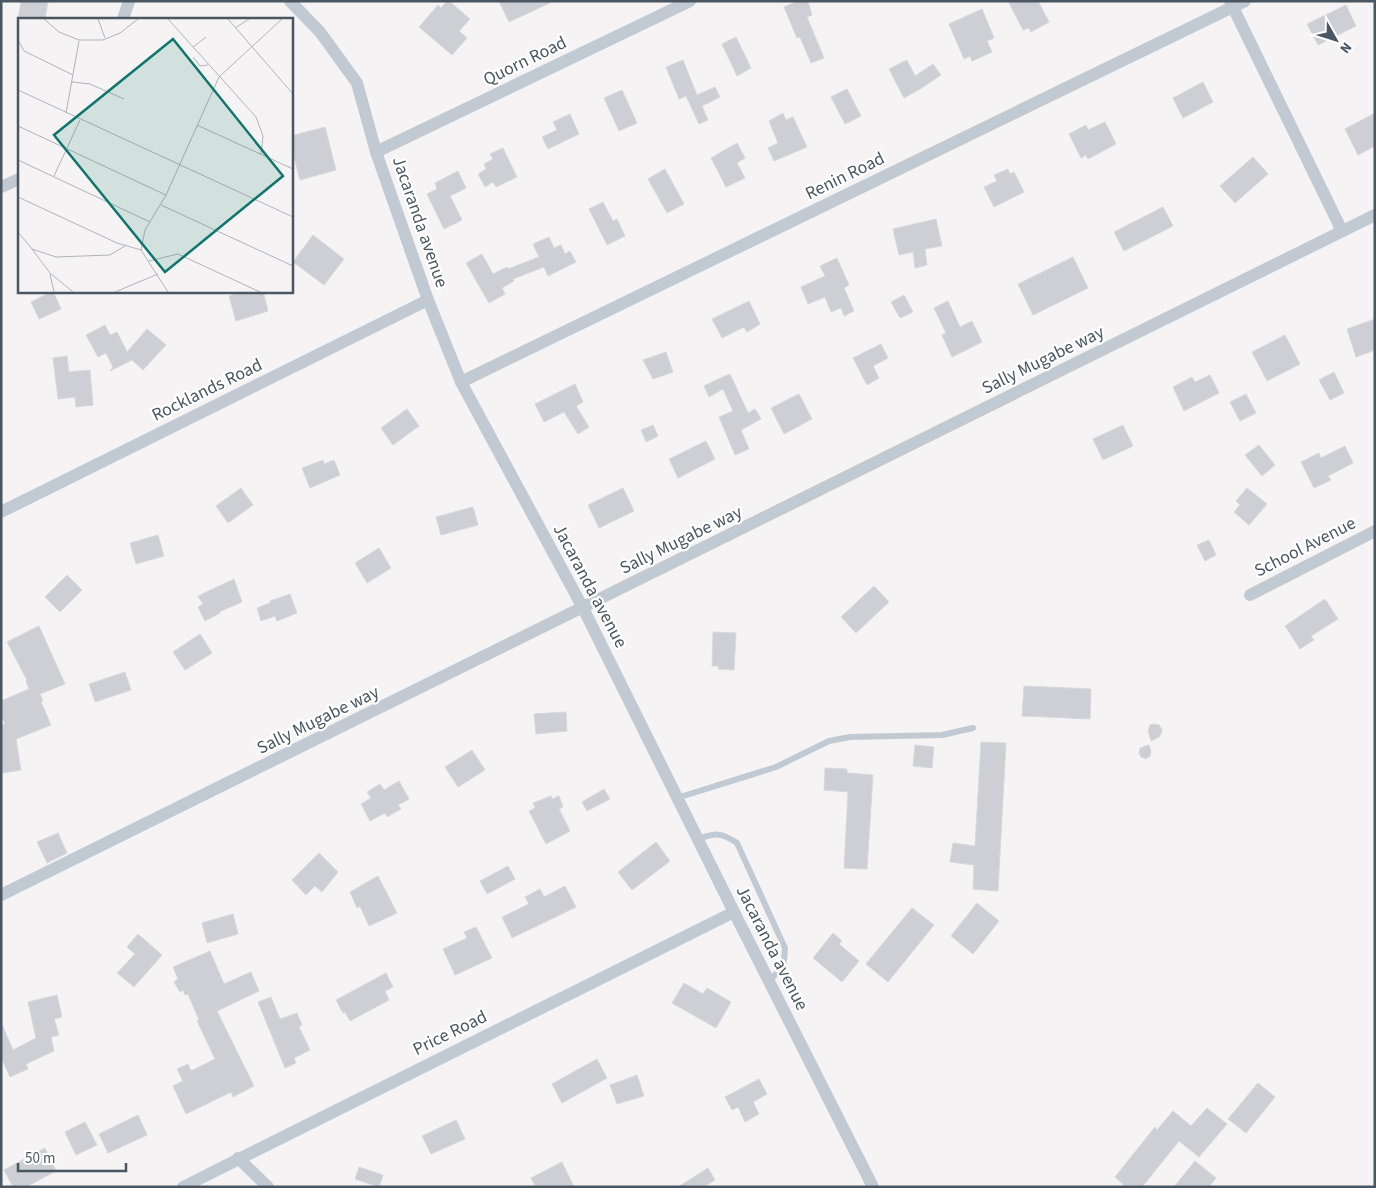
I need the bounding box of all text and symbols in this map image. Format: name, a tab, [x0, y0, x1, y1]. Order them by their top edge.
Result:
north arrow	[1311, 15, 1361, 65]
inset map	[18, 18, 292, 292]
street label: Quorn Road	[479, 30, 571, 92]
text: N	[1335, 38, 1356, 57]
street label: Renin Road	[801, 146, 889, 206]
street label: Jacaranda avenue	[386, 153, 454, 291]
street label: Sally Mugabe way	[978, 319, 1109, 400]
street label: Rocklands Road	[147, 352, 267, 428]
street label: Sally Mugabe way	[616, 499, 747, 580]
street label: School Avenue	[1250, 511, 1360, 583]
street label: Jacaranda avenue	[547, 520, 633, 652]
street label: Sally Mugabe way	[253, 679, 384, 760]
street label: Jacaranda avenue	[730, 881, 814, 1015]
street label: Price Road	[409, 1004, 491, 1062]
scale bar	[18, 1140, 125, 1172]
text: 50 m	[25, 1148, 55, 1169]

